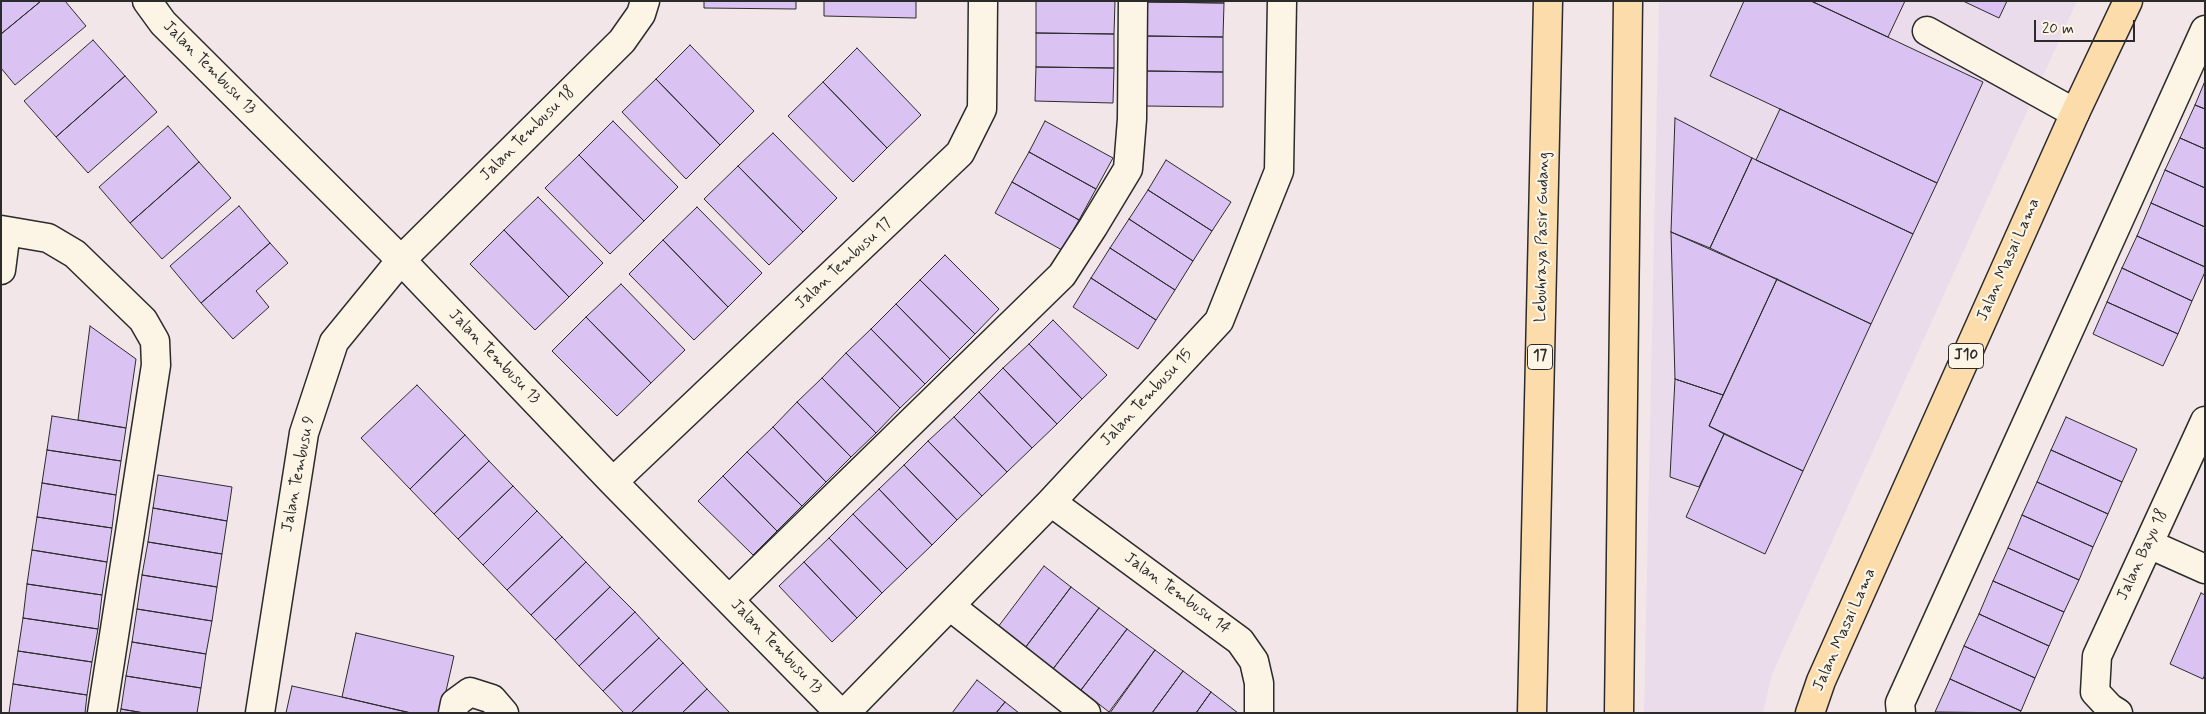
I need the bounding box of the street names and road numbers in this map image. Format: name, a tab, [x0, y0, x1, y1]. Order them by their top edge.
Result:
street label: Jalan Tembusu 13	[158, 17, 260, 119]
street label: Jalan Tembusu 18	[477, 83, 579, 185]
street label: Lebuhraya Pasir Gudang	[1532, 152, 1554, 322]
street label: Jalan Masai Lama	[1973, 196, 2045, 324]
street label: Jalan Tembusu 17	[792, 214, 896, 314]
street label: Jalan Tembusu 13	[444, 306, 544, 408]
road number: 17	[1528, 344, 1552, 370]
road number: J10	[1948, 344, 1984, 368]
street label: Jalan Tembusu 15	[1097, 345, 1197, 451]
street label: Jalan Tembusu 9	[278, 414, 320, 534]
street label: Jalan Bayu 18	[2114, 506, 2172, 604]
street label: Jalan Tembusu 14	[1120, 549, 1234, 639]
street label: Jalan Masai Lama	[1809, 566, 1881, 694]
street label: Jalan Tembusu 13	[726, 596, 826, 698]

